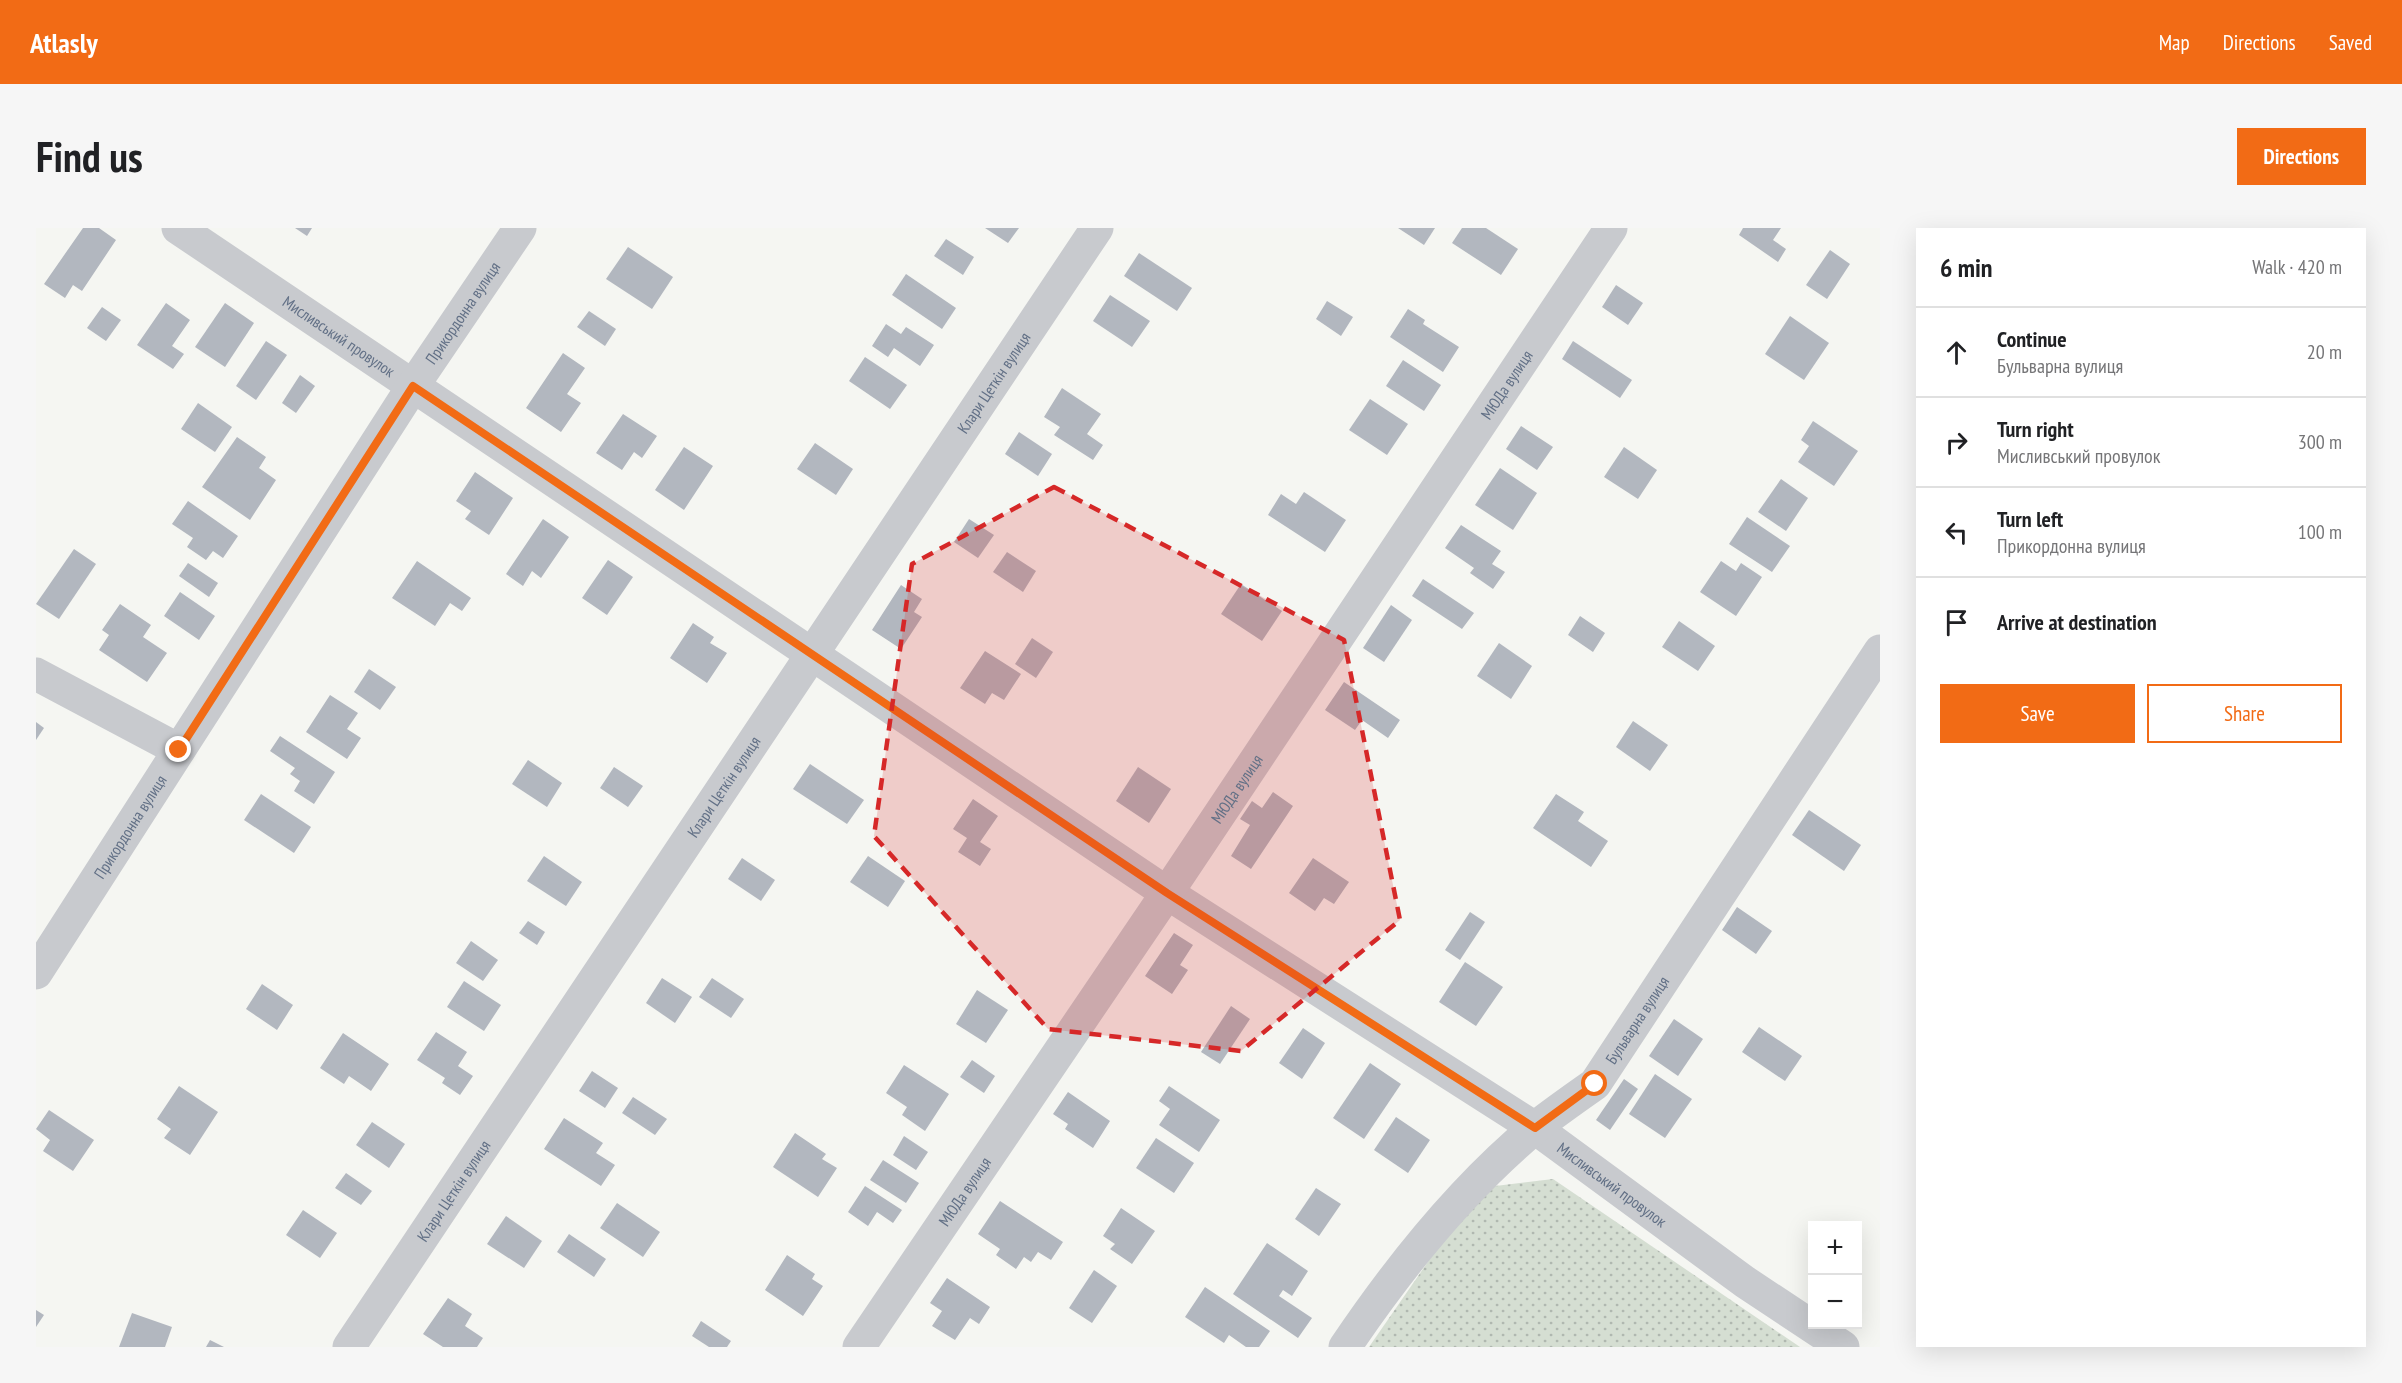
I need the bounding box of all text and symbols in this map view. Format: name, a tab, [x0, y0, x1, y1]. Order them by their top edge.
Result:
text: Atlasly	[30, 24, 98, 61]
text: Map	[2159, 29, 2190, 56]
text: Directions	[2223, 29, 2296, 56]
text: Saved	[2329, 29, 2372, 56]
button: Directions	[2237, 128, 2366, 185]
text: Find us	[36, 129, 143, 184]
text: 6 min	[1940, 251, 1993, 284]
text: Walk · 420 m	[2252, 254, 2342, 280]
street label: Прикордонна вулиця	[421, 258, 504, 368]
street label: Мисливський провулок	[279, 291, 400, 382]
text: Continue	[1997, 325, 2067, 353]
street label: Клари Цеткін вулиця	[953, 328, 1035, 437]
icon: ahead	[1940, 336, 1973, 369]
text: 20 m	[2307, 339, 2342, 365]
street label: МЮДа вулиця	[1476, 346, 1537, 423]
text: Бульварна вулиця	[1997, 353, 2123, 379]
text: Turn right	[1997, 415, 2074, 443]
icon: right	[1940, 426, 1973, 459]
text: 300 m	[2298, 429, 2342, 455]
text: Мисливський провулок	[1997, 443, 2160, 469]
text: Turn left	[1997, 505, 2063, 533]
icon: left	[1940, 516, 1973, 549]
text: 100 m	[2298, 519, 2342, 545]
text: Прикордонна вулиця	[1997, 533, 2146, 559]
icon: arrive	[1940, 606, 1973, 639]
text: Arrive at destination	[1997, 608, 2157, 636]
button: Save	[1940, 684, 2135, 743]
button: Share	[2147, 684, 2342, 743]
street label: Клари Цеткін вулиця	[683, 732, 765, 841]
route end	[165, 736, 191, 762]
street label: МЮДа вулиця	[1206, 750, 1267, 827]
street label: Прикордонна вулиця	[89, 771, 171, 882]
street label: Бульварна вулиця	[1601, 972, 1673, 1068]
route start	[1581, 1070, 1607, 1096]
street label: Клари Цеткін вулиця	[413, 1136, 494, 1245]
street label: Мисливський провулок	[1553, 1138, 1671, 1232]
street label: МЮДа вулиця	[934, 1153, 995, 1230]
map controls	[1808, 1221, 1862, 1329]
button: +	[1808, 1221, 1862, 1275]
button: −	[1808, 1275, 1862, 1329]

